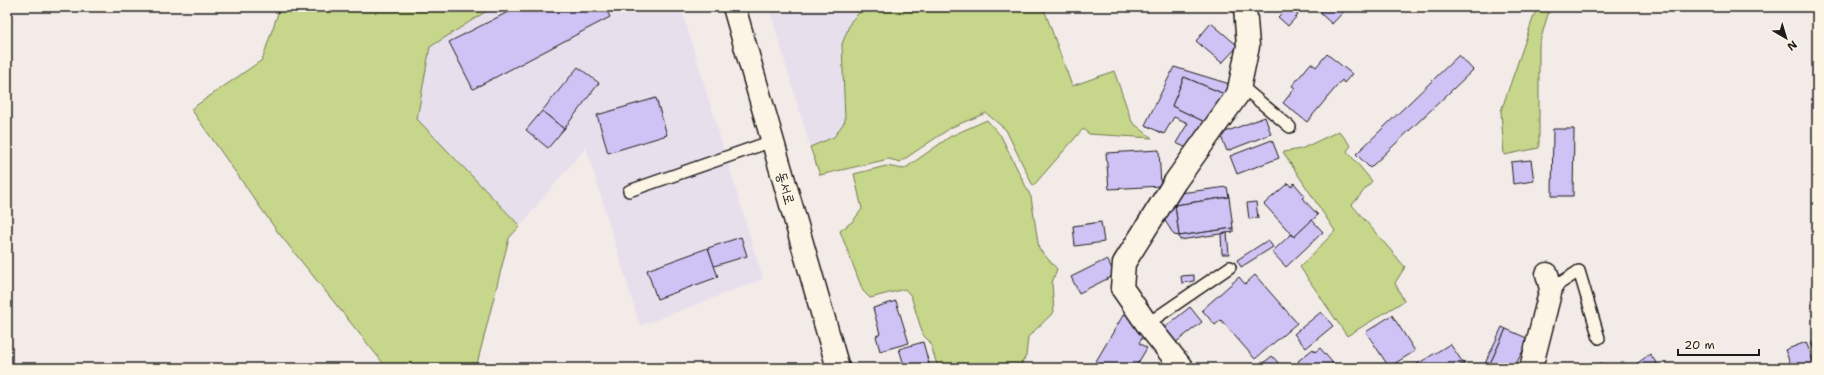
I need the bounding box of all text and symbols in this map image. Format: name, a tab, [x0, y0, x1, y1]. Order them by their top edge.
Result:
north arrow	[1766, 18, 1806, 58]
text: N	[1784, 37, 1800, 54]
street label: 동서로	[773, 169, 799, 207]
scale bar	[1678, 331, 1759, 357]
text: 20 m	[1684, 337, 1715, 353]

